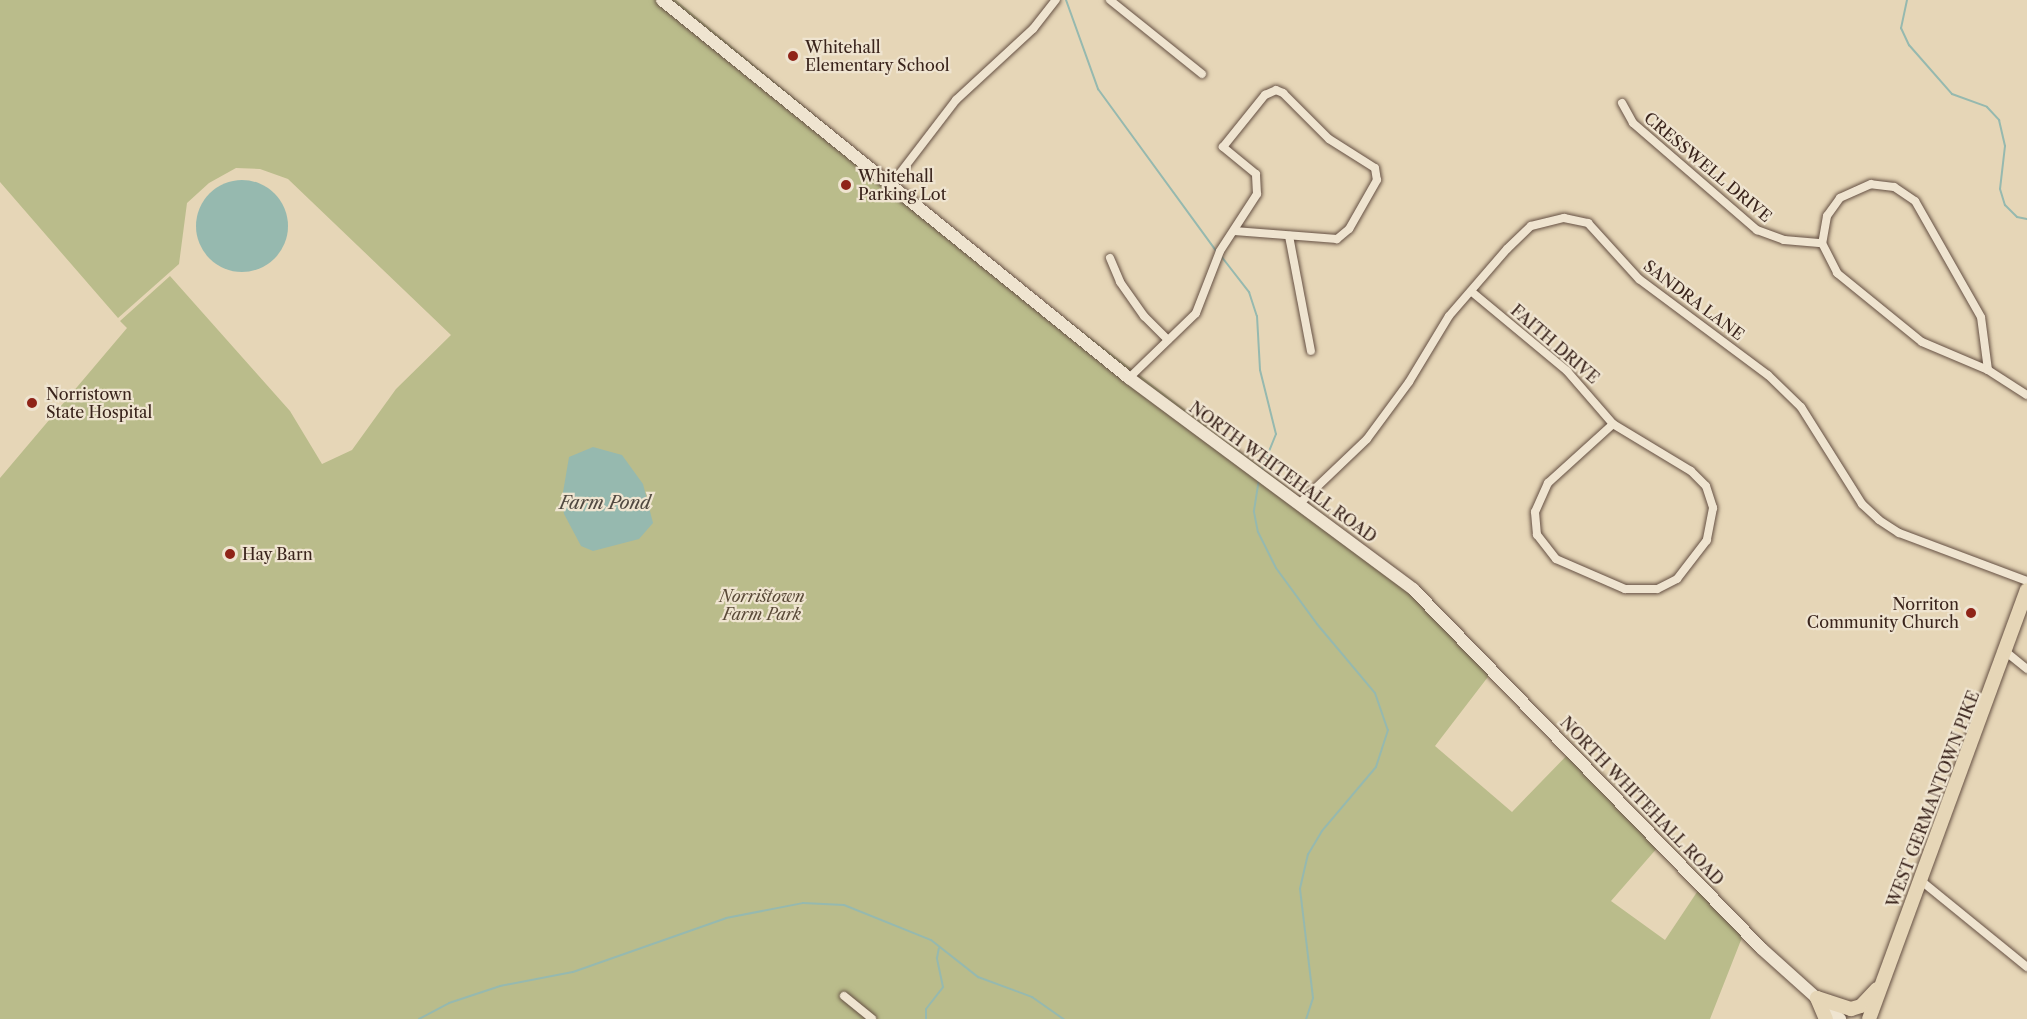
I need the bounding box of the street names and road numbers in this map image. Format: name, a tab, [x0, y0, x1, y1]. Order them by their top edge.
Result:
street label: CRESSWELL DRIVE	[1640, 108, 1776, 226]
street label: SANDRA LANE	[1640, 256, 1748, 344]
street label: FAITH DRIVE	[1507, 301, 1603, 387]
street label: NORTH WHITEHALL ROAD	[1185, 397, 1381, 547]
street label: WEST GERMANTOWN PIKE	[1883, 688, 1983, 910]
street label: NORTH WHITEHALL ROAD	[1556, 712, 1728, 890]

